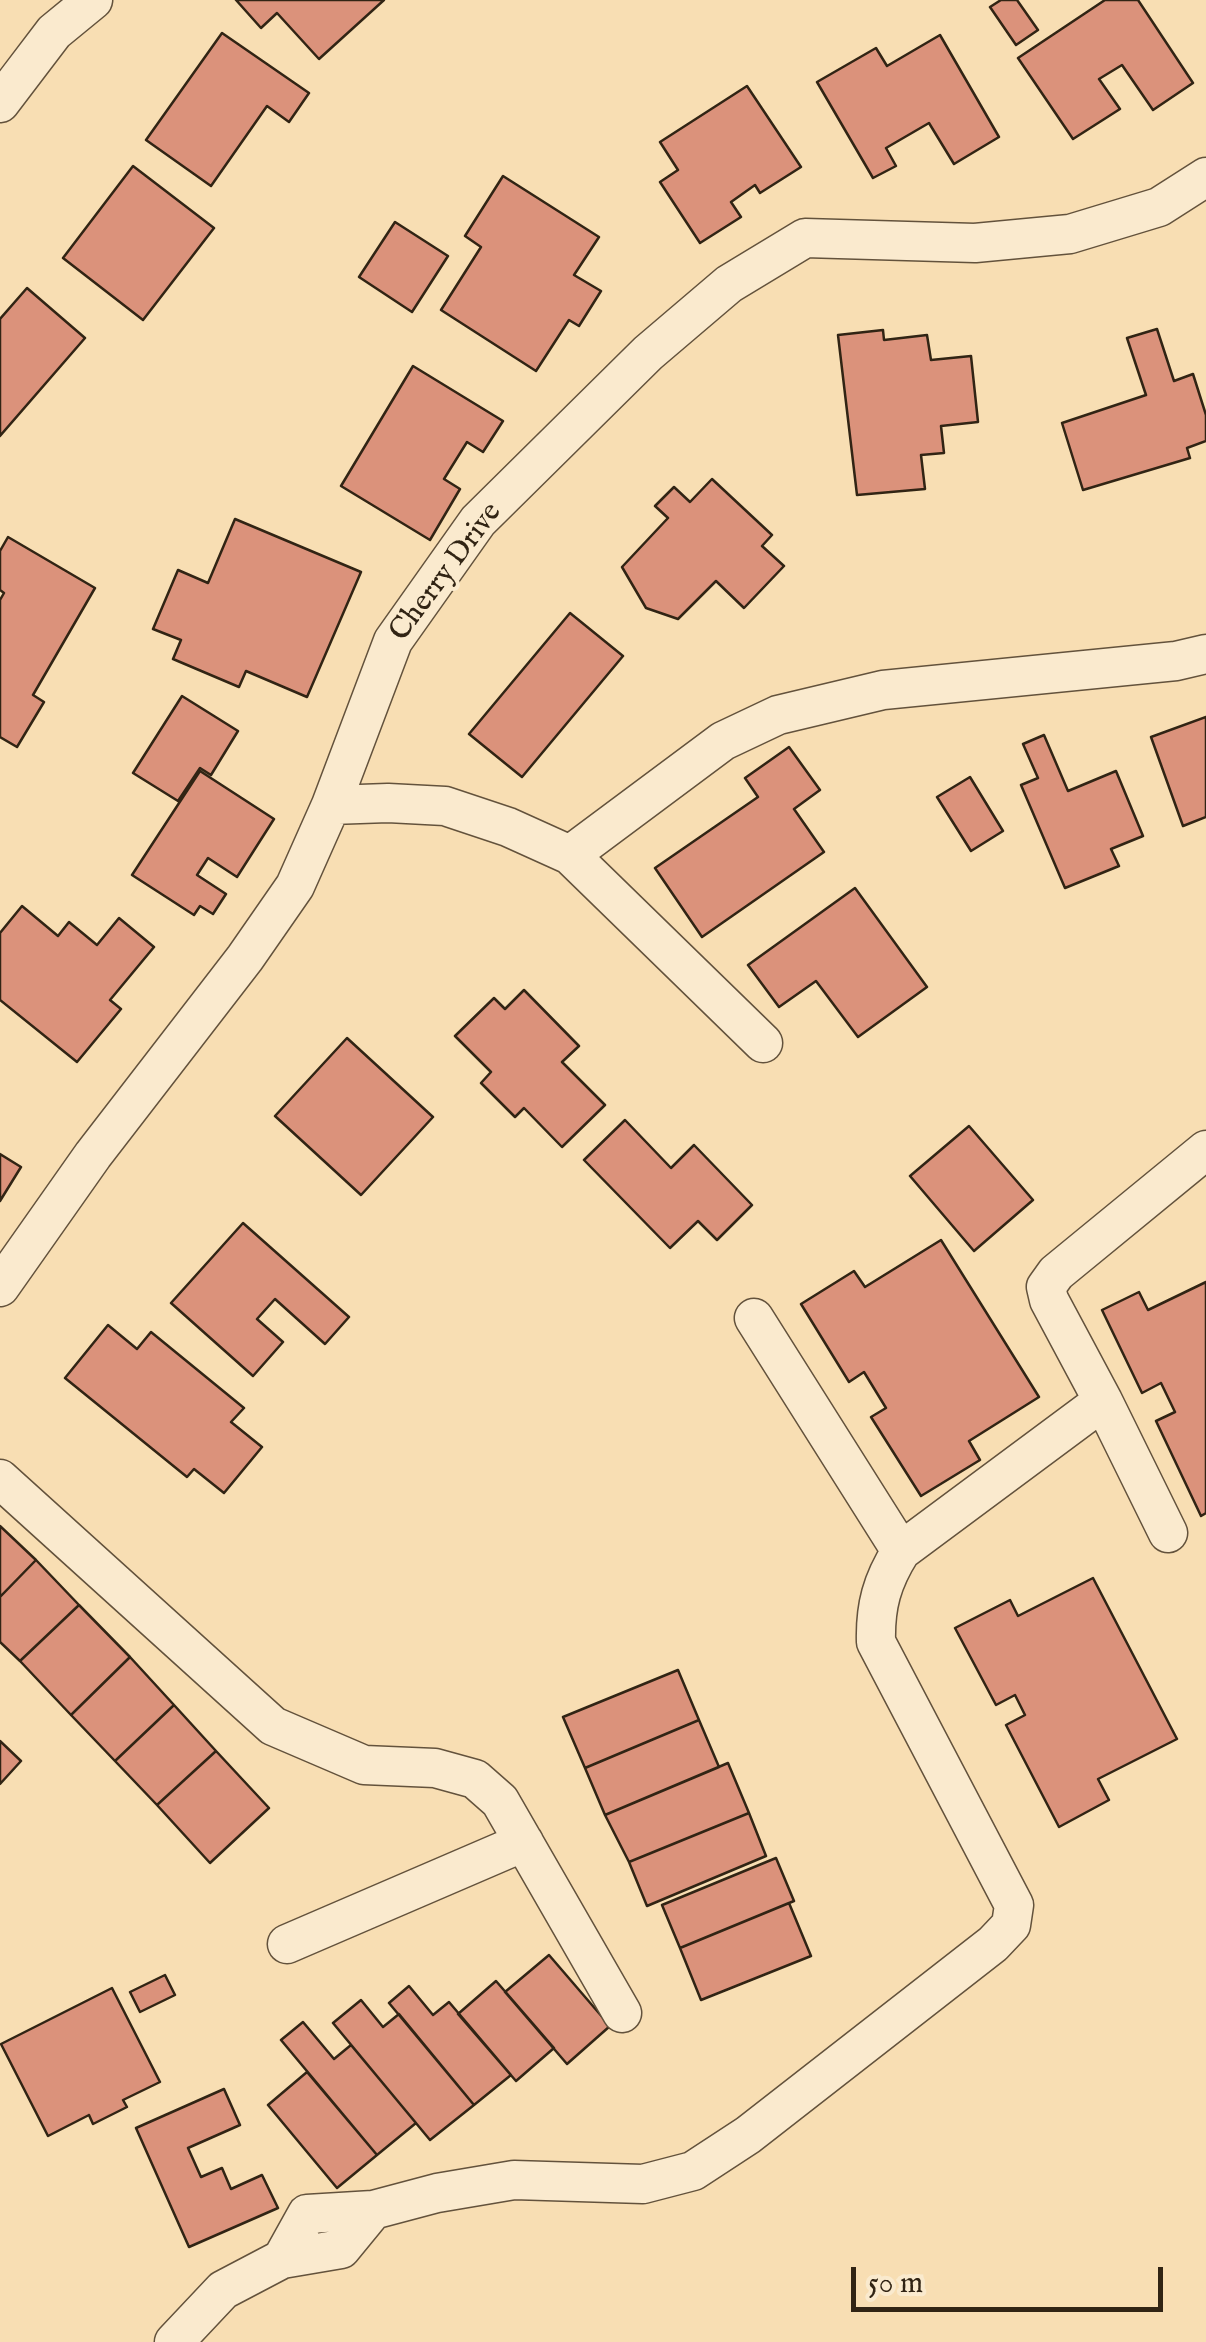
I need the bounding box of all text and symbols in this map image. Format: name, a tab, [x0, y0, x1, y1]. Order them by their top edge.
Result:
street label: Cherry Drive	[383, 497, 511, 649]
scale bar	[856, 2247, 1168, 2309]
text: 50 m	[868, 2265, 923, 2303]

